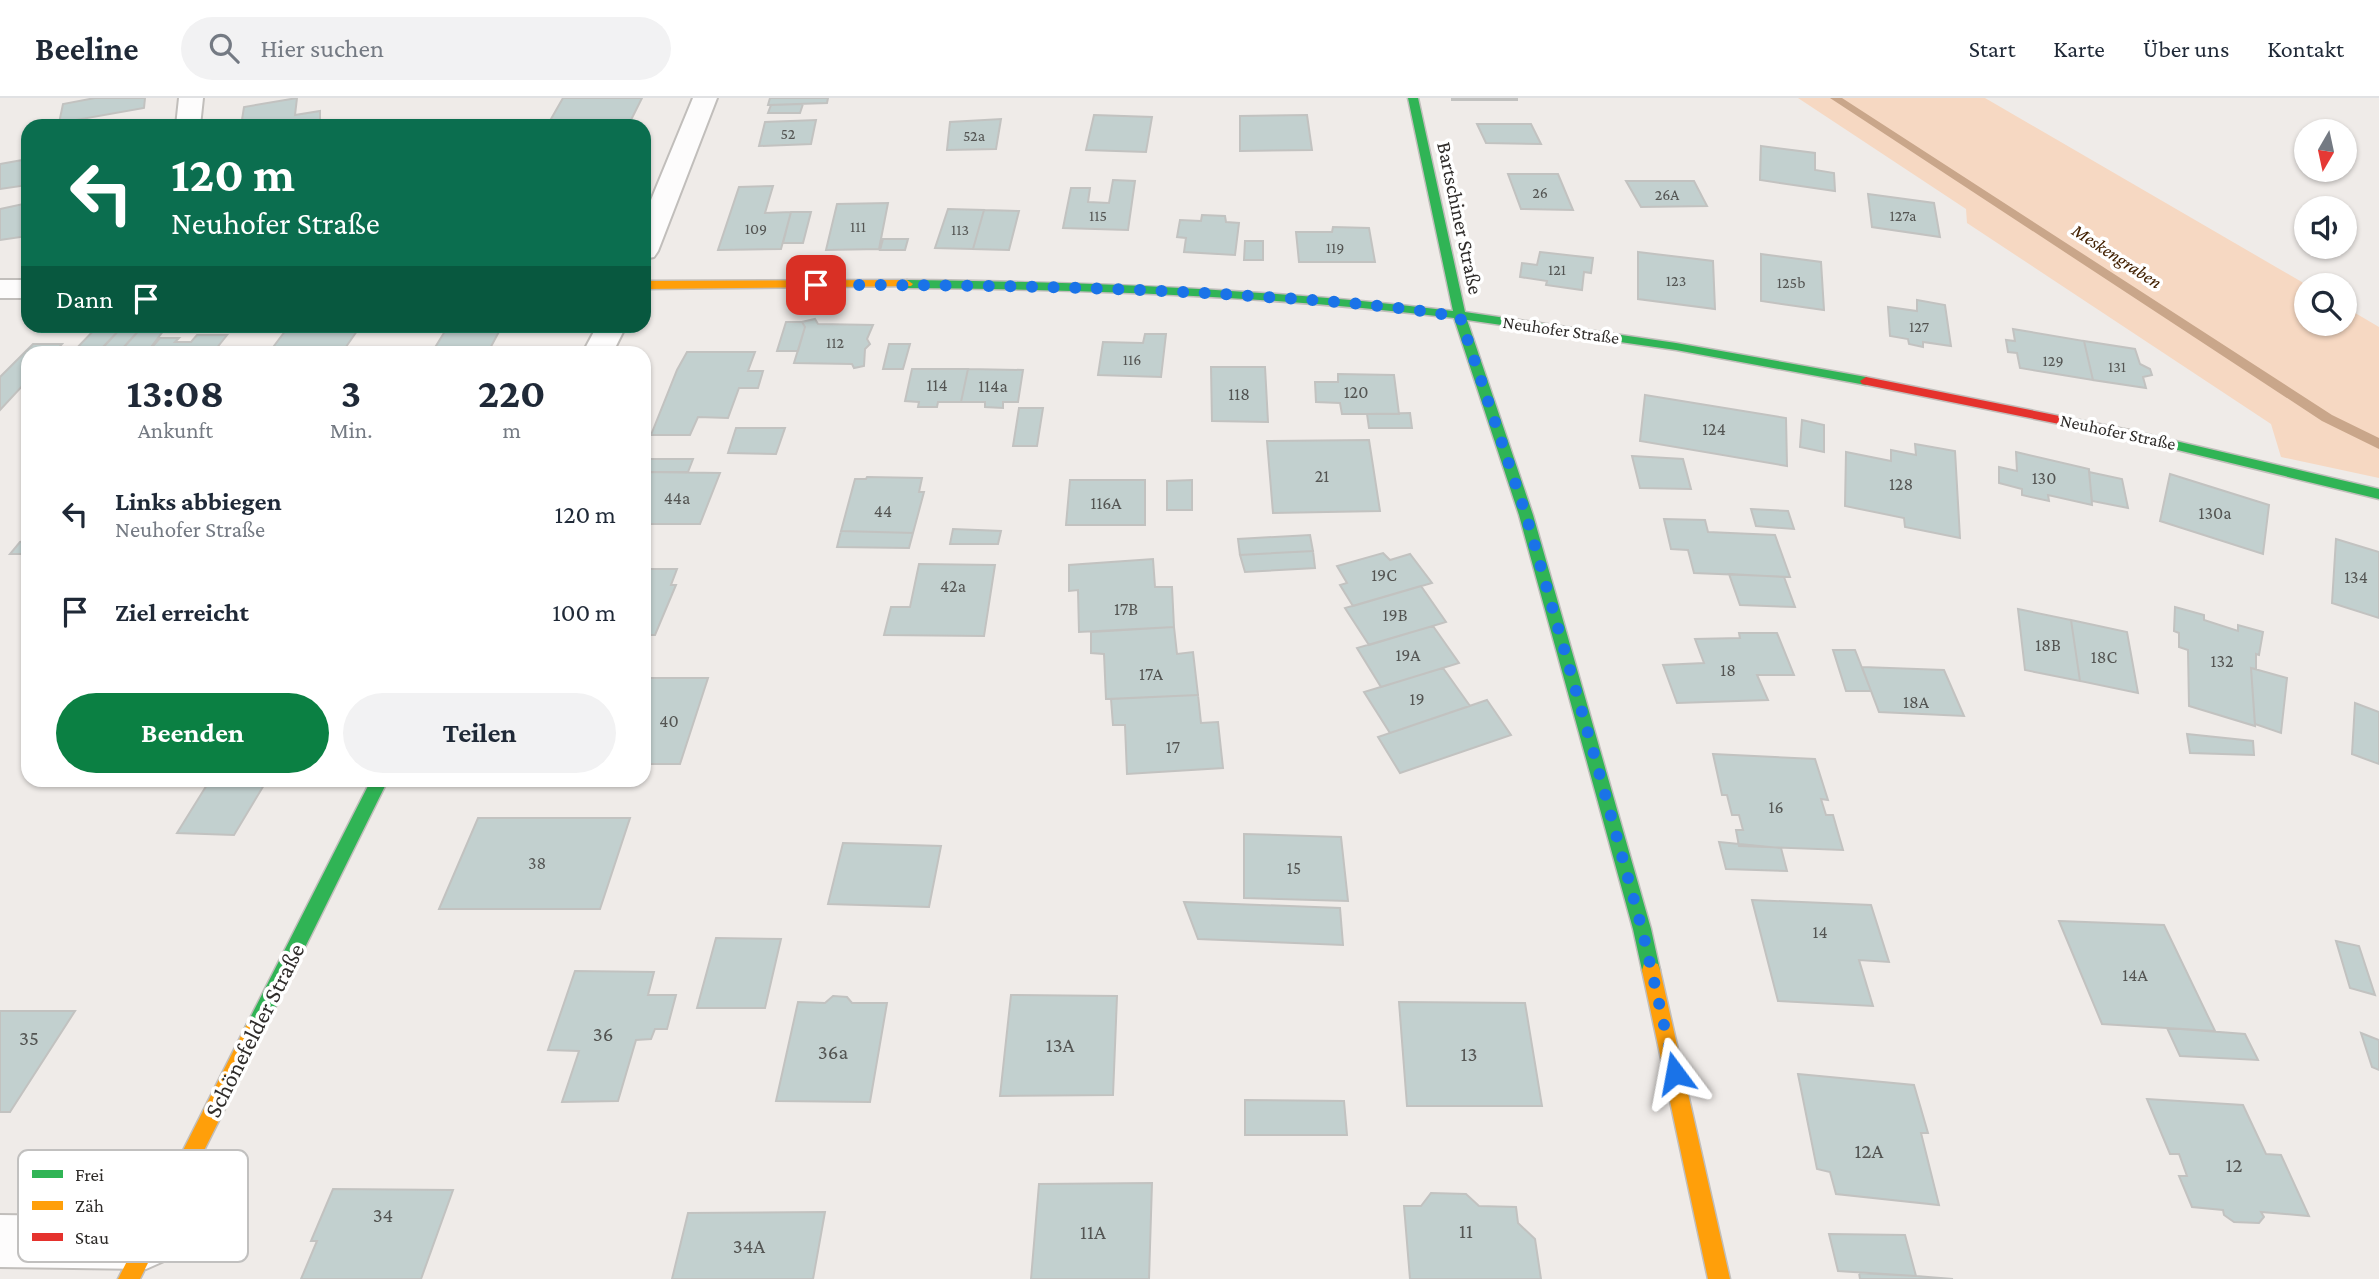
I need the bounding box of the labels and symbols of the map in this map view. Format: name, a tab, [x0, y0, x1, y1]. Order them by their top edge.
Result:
north arrow	[2294, 119, 2357, 182]
house number: 52	[781, 125, 796, 142]
house number: 52a	[963, 127, 986, 144]
street label: Bartschiner Straße	[1432, 139, 1488, 297]
house number: 26	[1532, 184, 1548, 201]
house number: 26A	[1655, 186, 1680, 203]
house number: 115	[1089, 207, 1107, 224]
house number: 127a	[1889, 207, 1917, 224]
house number: 111	[850, 218, 866, 235]
water label: Meskengraben	[2067, 219, 2166, 293]
house number: 109	[745, 220, 767, 237]
house number: 113	[951, 221, 969, 238]
house number: 119	[1326, 239, 1344, 256]
pin	[786, 255, 846, 315]
house number: 121	[1548, 261, 1566, 278]
house number: 123	[1666, 272, 1686, 289]
house number: 125b	[1777, 274, 1805, 291]
street label: Neuhofer Straße	[1501, 312, 1621, 348]
house number: 127	[1909, 318, 1930, 335]
house number: 112	[826, 334, 845, 351]
house number: 116	[1123, 351, 1141, 368]
house number: 129	[2042, 352, 2064, 369]
house number: 131	[2108, 358, 2126, 375]
house number: 114	[926, 375, 948, 395]
house number: 114a	[978, 376, 1008, 396]
house number: 120	[1344, 382, 1368, 402]
house number: 118	[1228, 384, 1250, 404]
street label: Neuhofer Straße	[2059, 410, 2178, 454]
house number: 124	[1702, 419, 1726, 439]
house number: 21	[1315, 466, 1329, 486]
house number: 130	[2032, 468, 2056, 488]
house number: 128	[1889, 474, 1913, 494]
house number: 44a	[664, 488, 690, 508]
house number: 116A	[1090, 493, 1122, 513]
house number: 44	[874, 501, 892, 521]
house number: 130a	[2198, 503, 2232, 523]
house number: 19C	[1371, 565, 1397, 585]
house number: 134	[2344, 567, 2368, 587]
house number: 42a	[940, 576, 966, 596]
house number: 17B	[1114, 599, 1138, 619]
house number: 19B	[1383, 605, 1408, 625]
house number: 18B	[2035, 635, 2061, 655]
house number: 19A	[1395, 645, 1421, 665]
house number: 18C	[2091, 647, 2118, 667]
house number: 132	[2210, 651, 2234, 671]
house number: 18	[1720, 660, 1736, 680]
house number: 17A	[1139, 664, 1164, 684]
house number: 19	[1409, 689, 1425, 709]
house number: 18A	[1903, 692, 1930, 712]
house number: 40	[659, 711, 679, 731]
house number: 17	[1166, 737, 1180, 757]
house number: 16	[1768, 797, 1784, 817]
house number: 38	[528, 853, 546, 873]
house number: 15	[1287, 858, 1301, 878]
house number: 14	[1812, 922, 1828, 942]
street label: Schönefelder Straße	[198, 939, 310, 1121]
house number: 14A	[2122, 965, 2148, 985]
house number: 36	[593, 1022, 613, 1046]
house number: 35	[19, 1026, 39, 1050]
house number: 13A	[1046, 1033, 1074, 1057]
position arrow	[1638, 1036, 1712, 1110]
house number: 36a	[818, 1040, 848, 1064]
house number: 13	[1461, 1042, 1477, 1066]
house number: 12A	[1855, 1139, 1884, 1163]
legend	[18, 1150, 248, 1262]
house number: 12	[2226, 1153, 2242, 1177]
text: Frei	[75, 1164, 104, 1185]
text: Zäh	[75, 1195, 104, 1216]
house number: 34	[373, 1203, 393, 1227]
house number: 11	[1459, 1219, 1473, 1243]
house number: 11A	[1080, 1220, 1106, 1244]
text: Stau	[75, 1227, 109, 1248]
house number: 34A	[733, 1234, 765, 1258]

